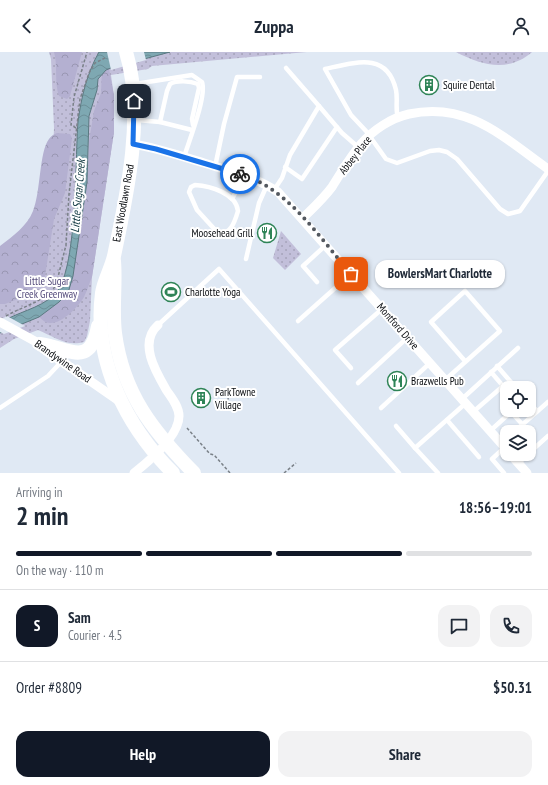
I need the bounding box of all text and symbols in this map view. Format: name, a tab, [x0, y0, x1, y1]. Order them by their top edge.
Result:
icon: back	[16, 15, 38, 37]
text: Zuppa	[254, 15, 294, 38]
icon: person	[510, 15, 532, 37]
building icon: Squire Dental	[418, 74, 440, 96]
place label: Squire Dental	[443, 78, 495, 92]
pin	[117, 84, 151, 118]
icon: home	[123, 90, 145, 112]
street label: Abbey Place	[335, 132, 375, 177]
courier	[220, 154, 260, 194]
water label: Little Sugar Creek	[67, 157, 88, 233]
street label: East Woodlawn Road	[109, 163, 137, 243]
icon: bike	[229, 163, 251, 185]
restaurant icon: Moosehead Grill	[256, 222, 278, 244]
place label: Moosehead Grill	[191, 226, 253, 240]
pin	[334, 257, 368, 291]
callout: BowlersMart Charlotte	[375, 260, 505, 288]
icon: bag	[340, 263, 362, 285]
text: BowlersMart Charlotte	[388, 265, 492, 282]
park label: Little Sugar Creek Greenway	[17, 274, 78, 301]
sports icon: Charlotte Yoga	[160, 281, 182, 303]
place label: Charlotte Yoga	[185, 285, 240, 299]
street label: Montford Drive	[374, 300, 422, 353]
street label: Brandywine Road	[32, 336, 94, 386]
restaurant icon: Brazwells Pub	[386, 370, 408, 392]
place label: Brazwells Pub	[411, 374, 464, 388]
map controls	[500, 381, 536, 461]
button: locate	[500, 381, 536, 417]
place label: ParkTowne Village	[214, 385, 256, 412]
building icon: ParkTowne Village	[190, 387, 212, 409]
button: layers	[500, 425, 536, 461]
text: Arriving in	[16, 484, 63, 501]
text: 18:56–19:01	[459, 498, 532, 517]
text: 2 min	[16, 499, 69, 532]
text: On the way · 110 m	[16, 562, 103, 579]
button: chat	[438, 605, 480, 647]
button: phone	[490, 605, 532, 647]
text: Sam	[68, 608, 91, 627]
text: S	[34, 616, 40, 635]
text: Courier · 4.5	[68, 627, 122, 644]
text: Order #8809	[16, 678, 82, 697]
text: $50.31	[493, 678, 532, 697]
button: Help	[16, 731, 270, 777]
button: Share	[278, 731, 532, 777]

